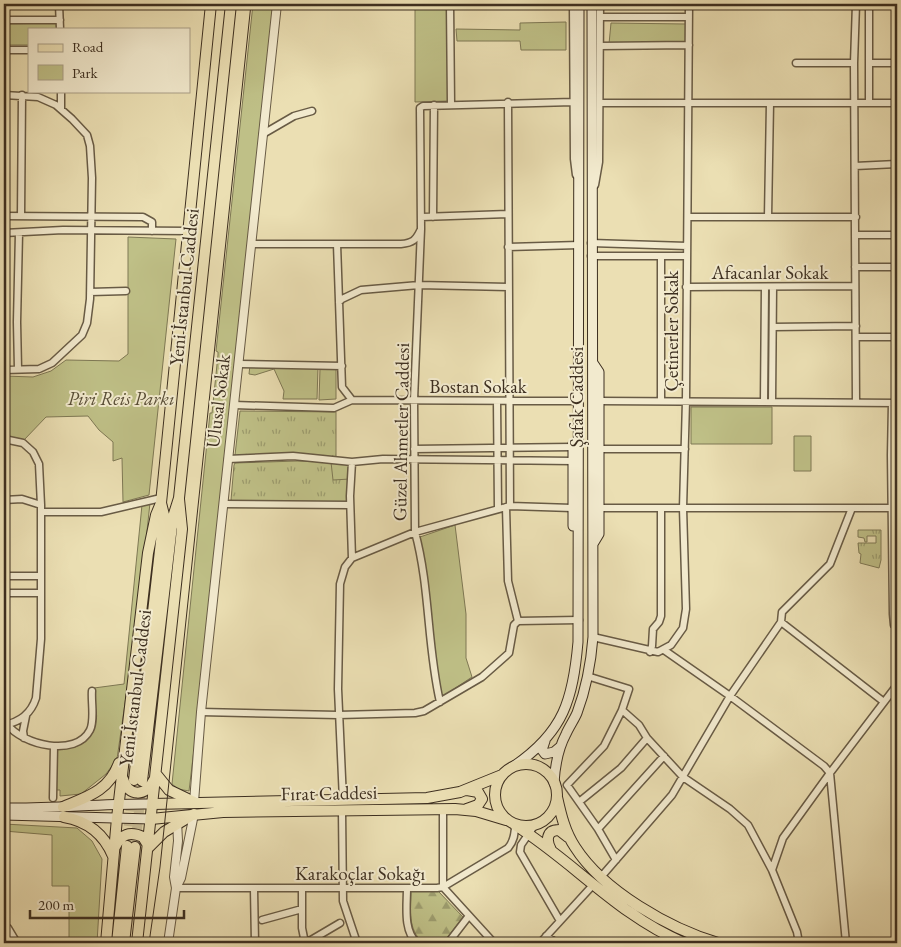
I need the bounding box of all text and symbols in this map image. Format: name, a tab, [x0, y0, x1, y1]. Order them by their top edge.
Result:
legend	[28, 28, 190, 92]
text: Road	[72, 37, 104, 56]
text: Park	[72, 63, 99, 82]
street label: Yeni İstanbul Caddesi	[163, 207, 205, 367]
street label: Afacanlar Sokak	[710, 260, 830, 285]
street label: Çetinerler Sokak	[659, 270, 684, 391]
street label: Güzel Ahmetler Caddesi	[387, 342, 415, 521]
street label: Şafak Caddesi	[564, 346, 589, 447]
street label: Ulusal Sokak	[200, 352, 236, 449]
street label: Bostan Sokak	[429, 374, 528, 399]
park label: Piri Reis Parkı	[67, 386, 175, 411]
street label: Yeni İstanbul Caddesi	[113, 608, 157, 768]
street label: Fırat Caddesi	[281, 780, 378, 806]
street label: Karakoçlar Sokağı	[295, 861, 425, 886]
scale bar	[30, 887, 184, 919]
text: 200 m	[38, 895, 75, 914]

